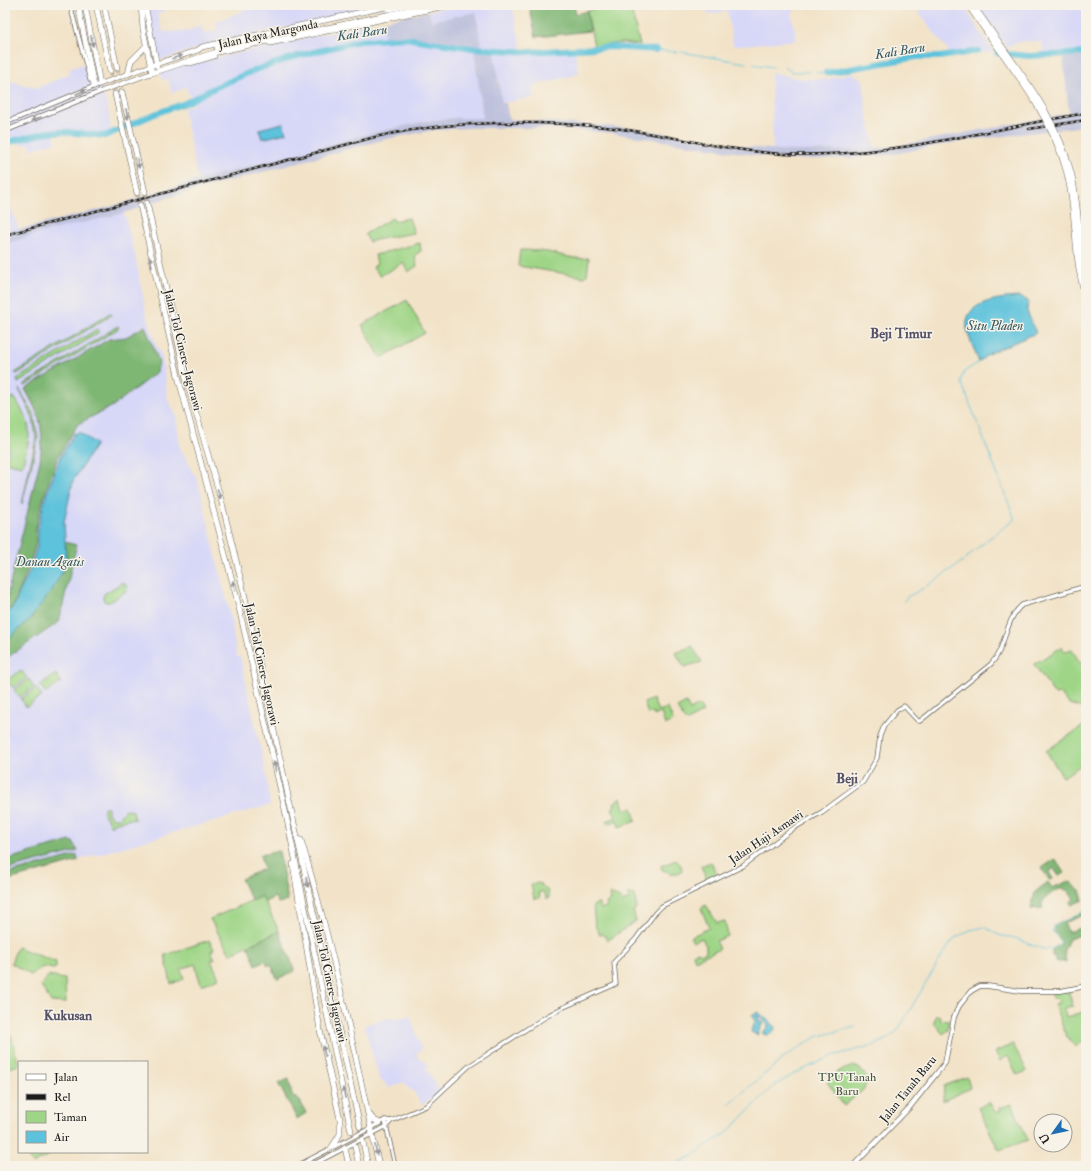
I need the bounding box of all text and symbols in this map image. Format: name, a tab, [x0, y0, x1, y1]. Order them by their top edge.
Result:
street label: Jalan Raya Margonda	[216, 16, 321, 53]
water label: Kali Baru	[335, 22, 388, 45]
one-way arrow	[89, 35, 95, 47]
water label: Kali Baru	[873, 39, 926, 63]
one-way arrow	[171, 54, 183, 60]
one-way arrow	[75, 89, 86, 95]
one-way arrow	[124, 107, 130, 120]
one-way arrow	[30, 116, 41, 122]
one-way arrow	[135, 158, 141, 170]
one-way arrow	[148, 255, 154, 268]
street label: Jalan Tol Cinere–Jagorawi	[160, 287, 205, 412]
water label: Situ Pladen	[966, 318, 1023, 334]
district label: Beji Timur	[870, 325, 933, 342]
one-way arrow	[216, 488, 222, 500]
water label: Danau Agatis	[15, 554, 84, 570]
one-way arrow	[231, 580, 237, 592]
street label: Jalan Tol Cinere–Jagorawi	[241, 601, 282, 727]
one-way arrow	[271, 761, 277, 773]
district label: Beji	[836, 770, 858, 787]
street label: Jalan Haji Asmawi	[726, 807, 806, 868]
one-way arrow	[304, 876, 310, 888]
street label: Jalan Tol Cinere–Jagorawi	[309, 918, 350, 1044]
district label: Kukusan	[44, 1007, 93, 1024]
one-way arrow	[321, 1044, 327, 1057]
street label: Jalan Tanah Baru	[876, 1053, 940, 1127]
legend	[18, 1061, 148, 1153]
text: Jalan	[53, 1070, 78, 1085]
park label: TPU Tanah Baru	[818, 1070, 877, 1099]
one-way arrow	[340, 1086, 346, 1099]
text: Rel	[54, 1090, 71, 1105]
text: Taman	[54, 1110, 87, 1125]
north arrow	[1033, 1113, 1073, 1153]
text: Air	[53, 1130, 70, 1145]
text: U	[1037, 1130, 1053, 1146]
one-way arrow	[373, 1144, 379, 1156]

